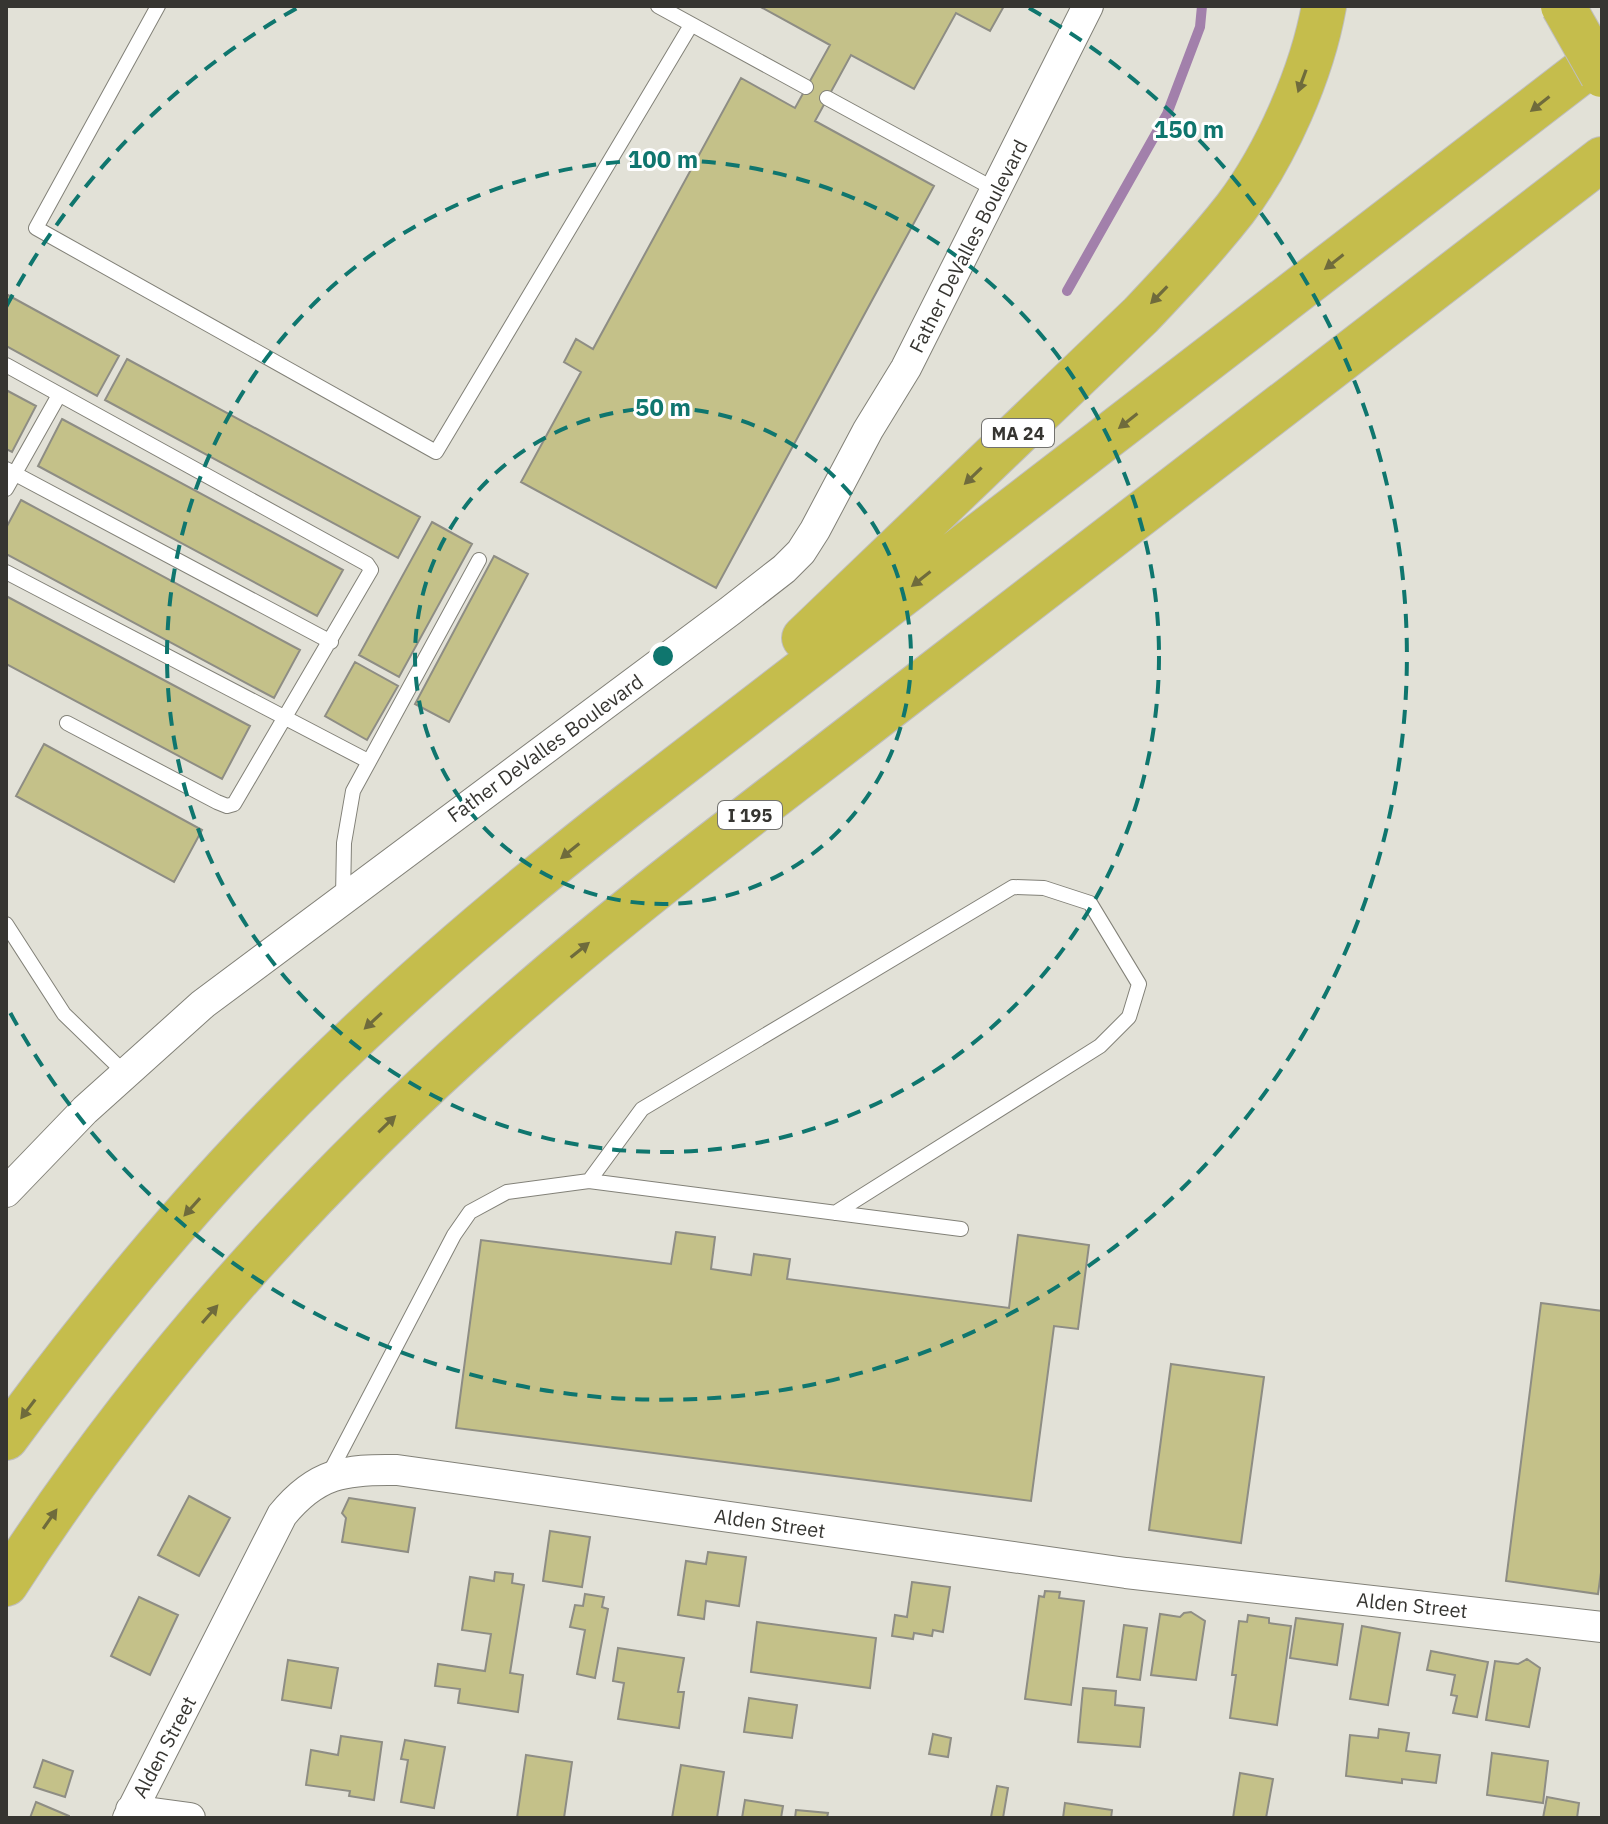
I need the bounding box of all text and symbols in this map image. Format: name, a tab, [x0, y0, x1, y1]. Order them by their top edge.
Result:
one-way arrow	[1295, 69, 1307, 93]
one-way arrow	[1530, 95, 1550, 111]
text: 150 m	[1154, 113, 1224, 145]
street label: Father DeValles Boulevard	[902, 135, 1034, 357]
text: 100 m	[628, 143, 698, 175]
one-way arrow	[1324, 254, 1344, 270]
one-way arrow	[1151, 285, 1169, 304]
text: 50 m	[635, 391, 691, 423]
one-way arrow	[1118, 412, 1138, 428]
road number: MA 24	[982, 419, 1054, 447]
one-way arrow	[964, 467, 983, 485]
one-way arrow	[911, 570, 932, 586]
centre of rings	[649, 642, 677, 670]
street label: Father DeValles Boulevard	[442, 668, 648, 828]
road number: I 195	[718, 801, 782, 829]
one-way arrow	[560, 842, 580, 859]
one-way arrow	[570, 942, 590, 959]
one-way arrow	[364, 1011, 383, 1029]
one-way arrow	[377, 1116, 396, 1134]
one-way arrow	[184, 1197, 201, 1217]
one-way arrow	[201, 1305, 218, 1325]
one-way arrow	[20, 1398, 36, 1419]
street label: Alden Street	[713, 1502, 827, 1544]
one-way arrow	[42, 1509, 57, 1530]
street label: Alden Street	[1355, 1586, 1469, 1624]
street label: Alden Street	[126, 1691, 202, 1803]

